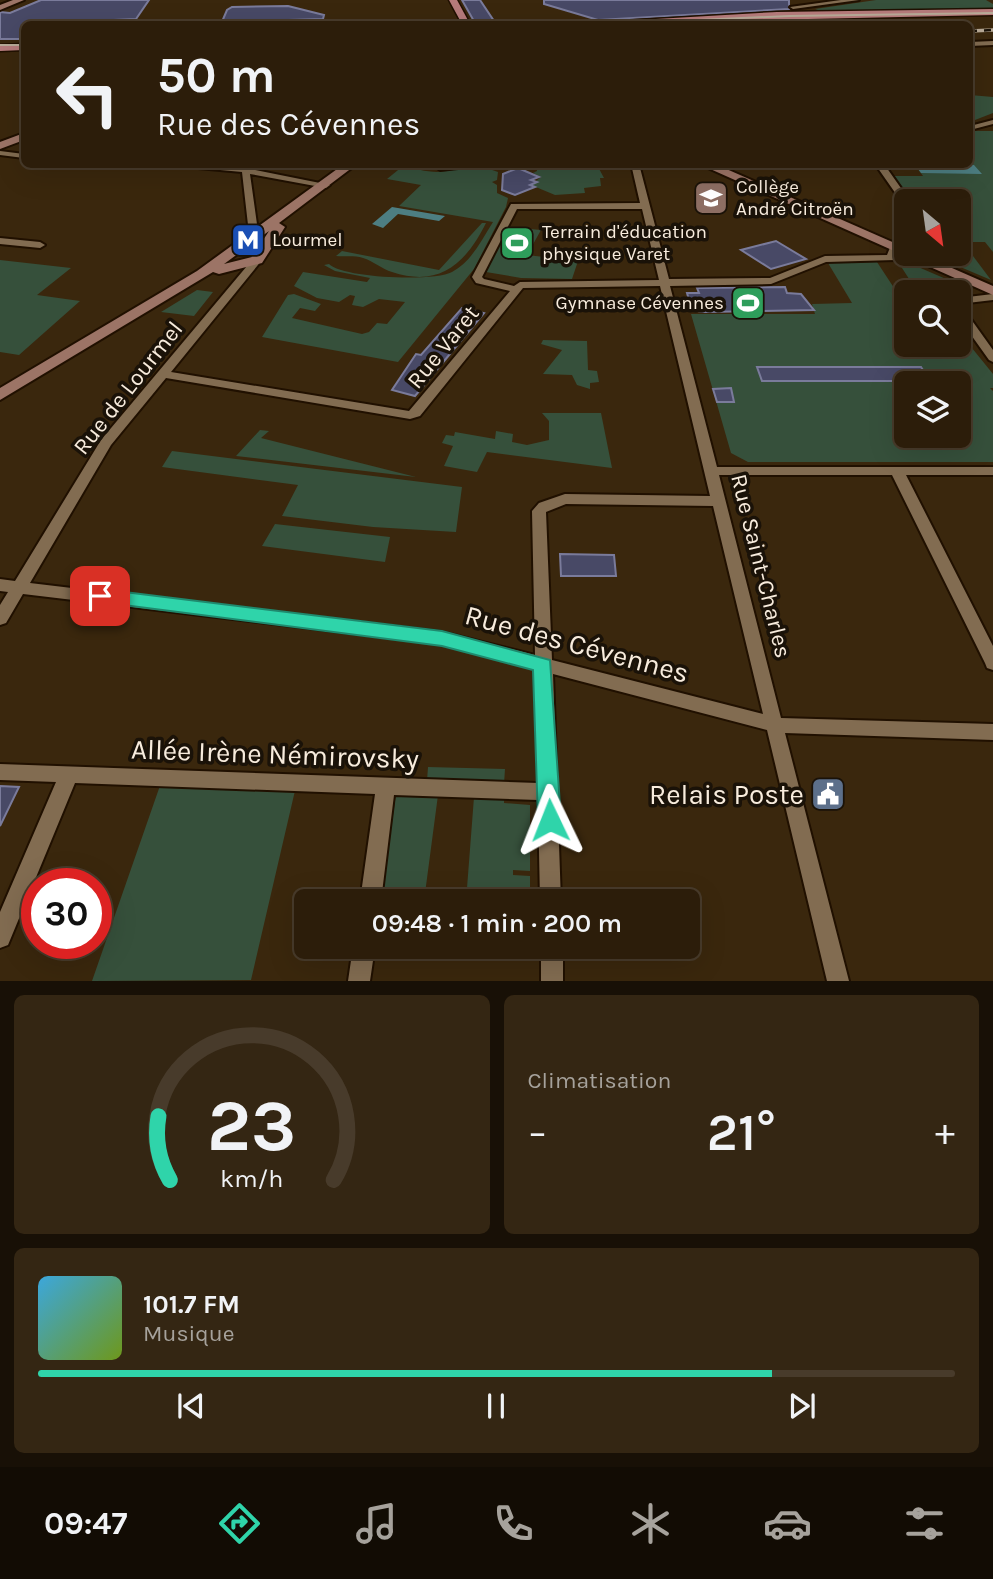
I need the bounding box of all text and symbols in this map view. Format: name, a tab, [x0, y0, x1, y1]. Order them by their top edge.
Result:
text: 50 m	[157, 47, 275, 104]
icon: left	[42, 49, 133, 140]
text: Rue des Cévennes	[157, 106, 420, 143]
place label: Collège André Citroën	[736, 176, 854, 220]
school or university icon: Collège André Citroën	[692, 179, 730, 217]
north arrow	[894, 189, 971, 266]
map controls	[894, 189, 971, 448]
metro station icon: Lourmel	[229, 221, 267, 259]
place label: Terrain d'éducation physique Varet	[542, 221, 707, 265]
sports icon: Terrain d'éducation physique Varet	[498, 224, 536, 262]
place label: Lourmel	[272, 229, 343, 251]
button: search	[894, 280, 971, 357]
sports icon: Gymnase Cévennes	[729, 284, 767, 322]
place label: Gymnase Cévennes	[556, 292, 724, 314]
street label: Rue Varet	[401, 300, 485, 394]
street label: Rue de Lourmel	[68, 316, 188, 460]
button: layers	[894, 371, 971, 448]
street label: Rue Saint-Charles	[725, 471, 797, 661]
pin	[70, 566, 130, 626]
icon: arrive	[81, 577, 119, 615]
street label: Rue des Cévennes	[461, 598, 693, 690]
street label: Allée Irène Némirovsky	[130, 732, 420, 776]
public building icon: Relais Poste	[809, 775, 847, 813]
place label: Relais Poste	[649, 778, 804, 811]
position arrow	[513, 783, 587, 857]
speed limit sign: 30	[21, 868, 112, 959]
text: 09:48 · 1 min · 200 m	[372, 908, 622, 939]
text: Climatisation	[528, 1067, 671, 1094]
text: 23	[207, 1084, 296, 1169]
text: 21°	[707, 1102, 776, 1163]
text: −	[528, 1110, 547, 1155]
text: +	[935, 1110, 955, 1155]
text: km/h	[220, 1164, 283, 1193]
text: 101.7 FM	[143, 1289, 240, 1320]
text: Musique	[143, 1320, 235, 1347]
icon: previous	[172, 1387, 210, 1425]
icon: pause	[477, 1387, 515, 1425]
icon: next	[783, 1387, 821, 1425]
icon: directions	[215, 1499, 264, 1548]
icon: music	[352, 1499, 401, 1548]
icon: phone	[489, 1499, 538, 1548]
icon: climate	[626, 1499, 675, 1548]
icon: car	[763, 1499, 812, 1548]
icon: filters	[900, 1499, 949, 1548]
text: 09:47	[44, 1505, 127, 1542]

